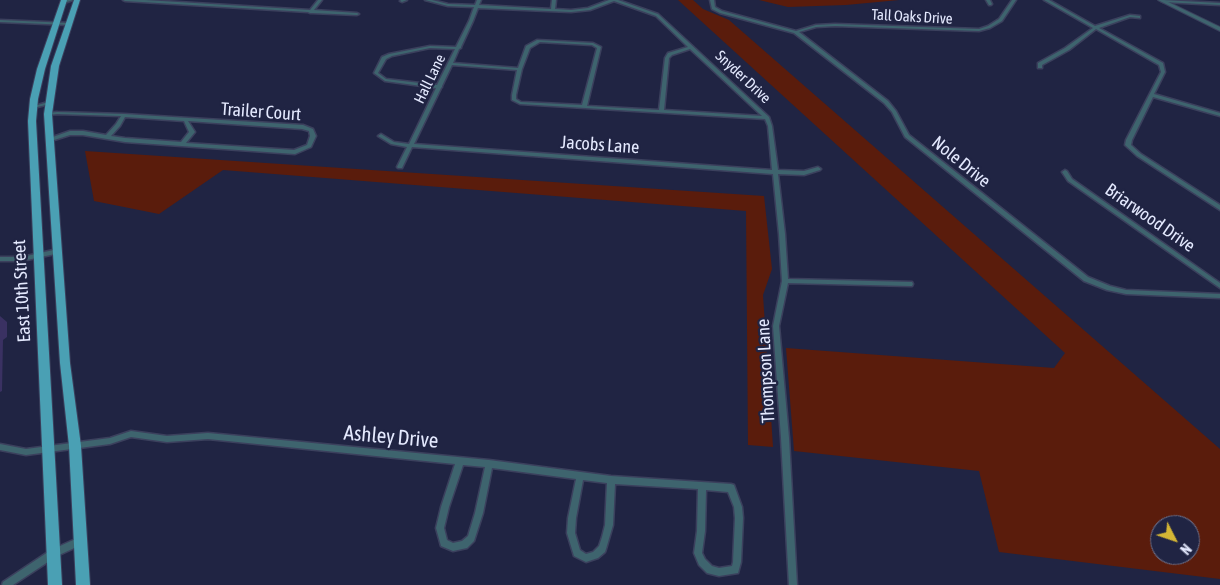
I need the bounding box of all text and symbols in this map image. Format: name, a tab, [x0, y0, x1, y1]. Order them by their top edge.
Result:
street label: Tall Oaks Drive	[871, 6, 953, 28]
street label: Snyder Drive	[712, 47, 774, 107]
street label: Hall Lane	[410, 51, 450, 107]
street label: Trailer Court	[220, 98, 302, 126]
street label: Jacobs Lane	[560, 131, 640, 159]
street label: Nole Drive	[927, 132, 995, 192]
street label: Briarwood Drive	[1101, 179, 1199, 257]
street label: East 10th Street	[9, 239, 35, 343]
street label: Thompson Lane	[752, 318, 780, 424]
street label: Ashley Drive	[343, 420, 439, 454]
north arrow	[1150, 515, 1200, 565]
text: N	[1177, 541, 1194, 558]

